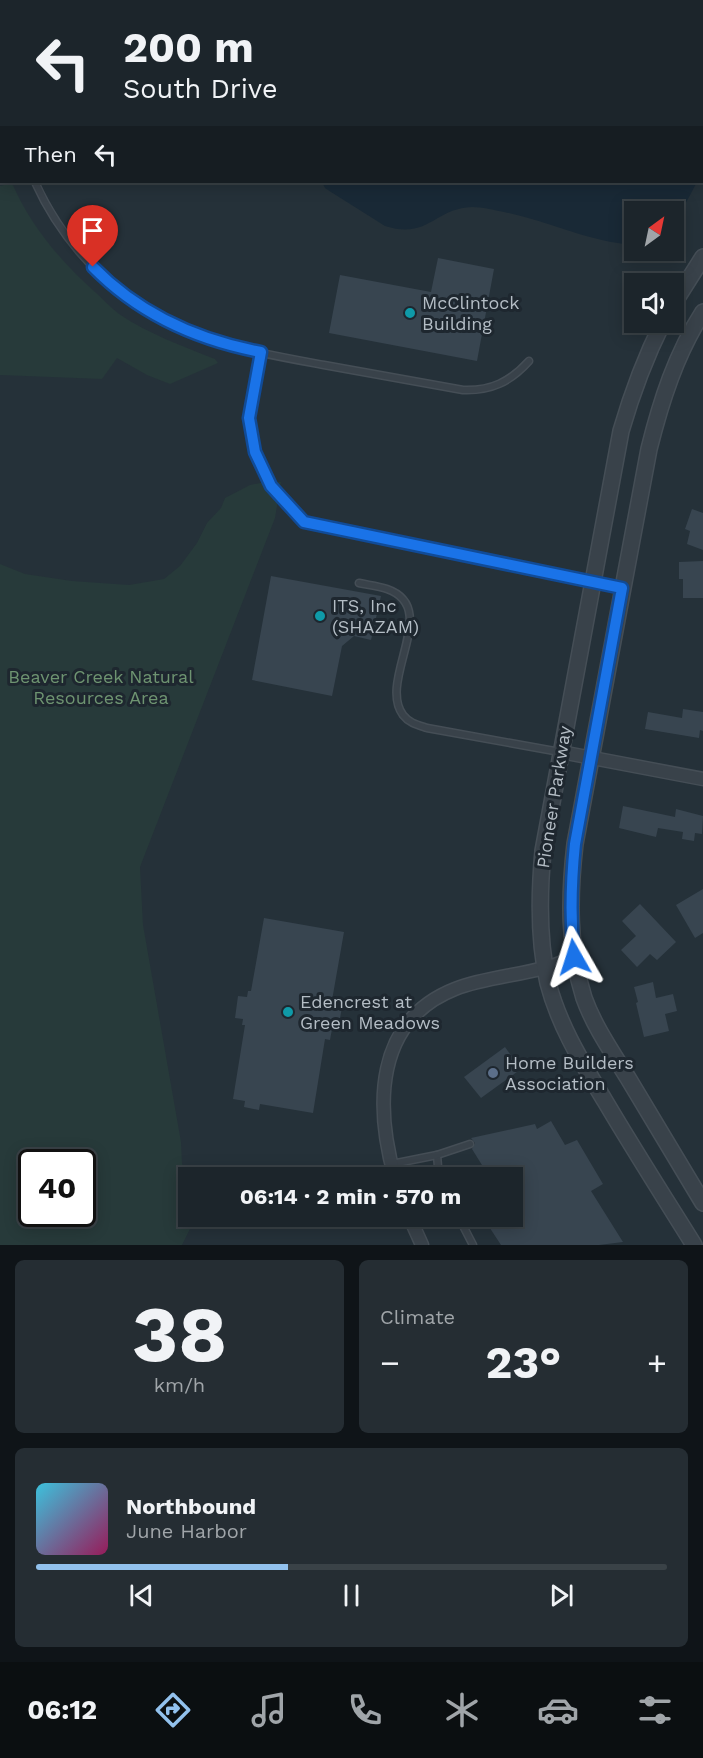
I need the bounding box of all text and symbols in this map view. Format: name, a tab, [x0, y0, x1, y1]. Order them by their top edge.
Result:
text: 200 m	[123, 23, 254, 72]
icon: left	[24, 24, 102, 102]
text: South Drive	[123, 73, 278, 105]
icon: left	[89, 138, 122, 171]
text: Then	[24, 142, 77, 167]
north arrow	[624, 201, 684, 261]
map controls	[624, 201, 684, 333]
pin	[67, 205, 118, 267]
icon: arrive	[76, 214, 109, 247]
button: sound	[624, 273, 684, 333]
place label: McClintock Building	[422, 292, 520, 334]
marker: McClintock Building	[403, 306, 417, 320]
place label: ITS, Inc (SHAZAM)	[332, 595, 419, 637]
marker: ITS, Inc (SHAZAM)	[313, 609, 327, 623]
park label: Beaver Creek Natural Resources Area	[8, 666, 194, 708]
street label: Pioneer Parkway	[532, 723, 575, 870]
position arrow	[542, 925, 606, 989]
place label: Edencrest at Green Meadows	[300, 991, 440, 1033]
marker: Edencrest at Green Meadows	[281, 1005, 295, 1019]
place label: Home Builders Association	[505, 1052, 634, 1094]
marker: Home Builders Association	[486, 1066, 500, 1080]
speed limit sign: 40	[18, 1149, 96, 1227]
text: 06:14 · 2 min · 570 m	[240, 1184, 461, 1209]
text: 38	[132, 1288, 227, 1380]
text: Climate	[380, 1305, 455, 1329]
text: 23°	[486, 1336, 561, 1389]
text: −	[380, 1343, 400, 1382]
text: +	[647, 1343, 667, 1382]
text: km/h	[154, 1373, 205, 1397]
text: Northbound	[126, 1494, 256, 1519]
text: June Harbor	[126, 1519, 247, 1543]
icon: previous	[125, 1579, 158, 1612]
icon: pause	[335, 1579, 368, 1612]
icon: next	[545, 1579, 578, 1612]
icon: directions	[152, 1689, 194, 1731]
icon: music	[248, 1689, 290, 1731]
icon: phone	[344, 1689, 386, 1731]
icon: climate	[441, 1689, 483, 1731]
icon: car	[537, 1689, 579, 1731]
icon: filters	[634, 1689, 676, 1731]
text: 06:12	[27, 1694, 97, 1726]

